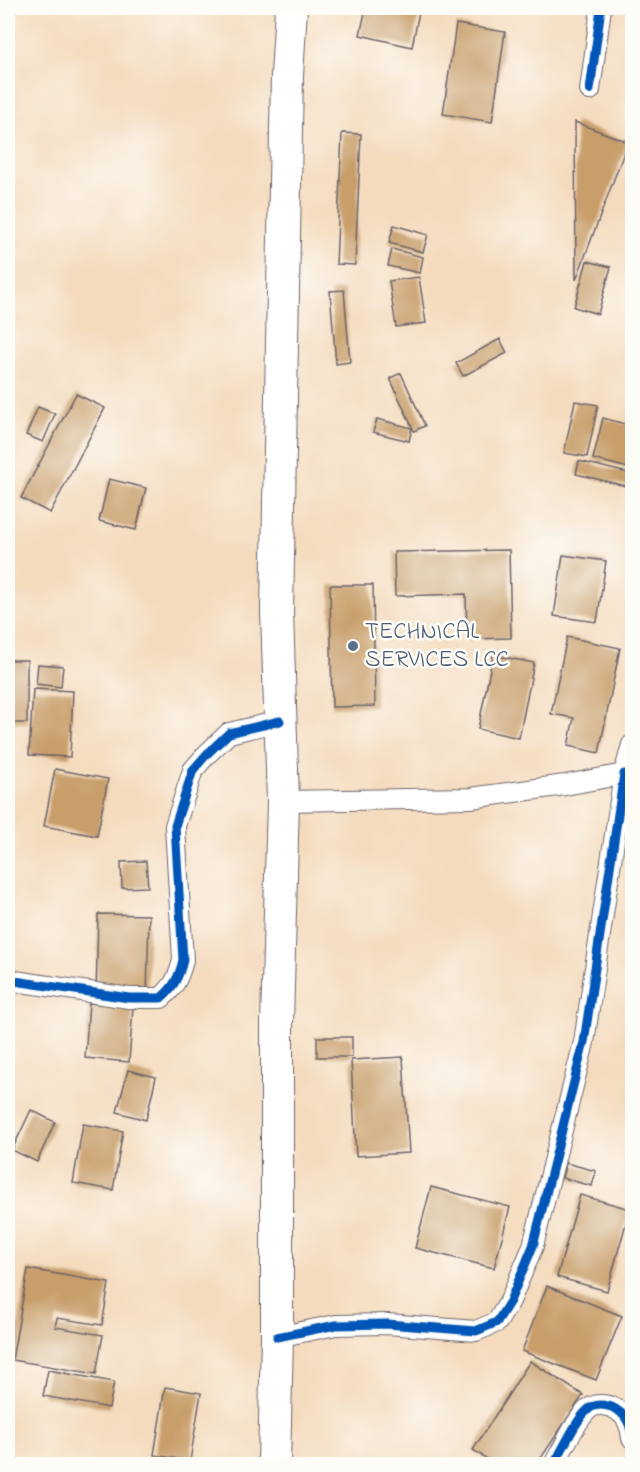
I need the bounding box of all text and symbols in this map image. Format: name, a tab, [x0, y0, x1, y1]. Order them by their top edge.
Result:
place label: TECHNICAL SERVICES LCC	[365, 615, 509, 678]
marker: TECHNICAL SERVICES LCC	[346, 639, 360, 653]

